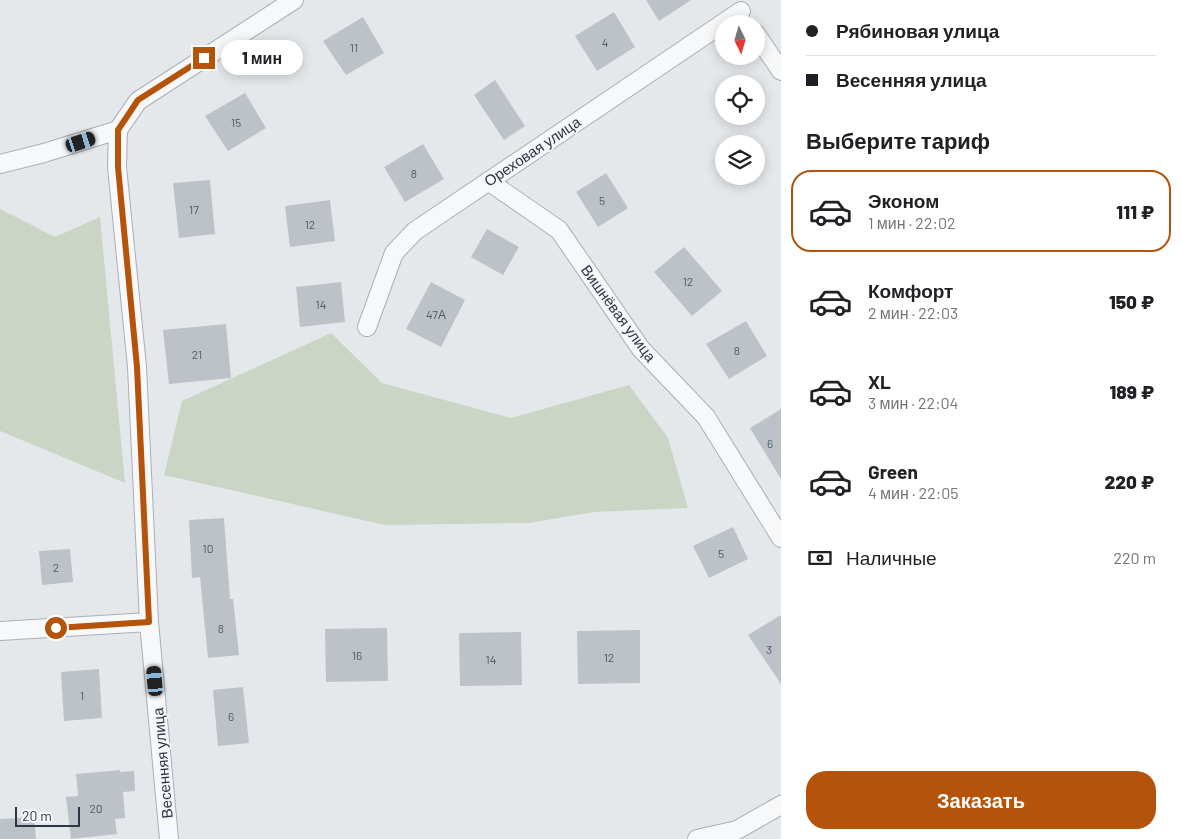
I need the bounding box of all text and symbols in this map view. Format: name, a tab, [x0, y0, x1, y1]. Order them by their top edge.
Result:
north arrow	[715, 15, 765, 65]
map controls	[715, 15, 765, 185]
text: Рябиновая улица	[836, 19, 999, 42]
house number: 4	[602, 35, 608, 49]
callout: 1 мин	[222, 40, 304, 76]
house number: 11	[350, 40, 358, 54]
route end	[193, 47, 215, 69]
text: 1 мин	[242, 48, 282, 67]
text: Весенняя улица	[836, 68, 987, 91]
button: locate	[715, 75, 765, 125]
street label: Ореховая улица	[480, 112, 584, 190]
house number: 15	[231, 115, 241, 129]
text: Выберите тариф	[806, 127, 990, 153]
car	[64, 130, 97, 154]
button: layers	[715, 135, 765, 185]
house number: 8	[411, 166, 417, 180]
icon: car	[808, 189, 853, 234]
text: Эконом	[868, 189, 939, 212]
house number: 5	[599, 193, 605, 207]
text: 111 ₽	[1116, 200, 1154, 223]
house number: 17	[189, 202, 199, 216]
text: 1 мин · 22:02	[868, 213, 956, 232]
house number: 12	[305, 217, 315, 231]
street label: Вишнёвая улица	[578, 261, 661, 366]
house number: 12	[683, 274, 693, 288]
icon: car	[808, 279, 853, 324]
text: Комфорт	[868, 279, 953, 302]
text: 150 ₽	[1109, 290, 1154, 313]
house number: 14	[316, 297, 326, 311]
text: 2 мин · 22:03	[868, 303, 958, 322]
house number: 47А	[426, 307, 446, 321]
house number: 8	[734, 343, 740, 357]
house number: 21	[192, 347, 202, 361]
icon: car	[808, 369, 853, 414]
text: XL	[868, 370, 891, 393]
text: 189 ₽	[1110, 380, 1154, 403]
text: 3 мин · 22:04	[868, 393, 958, 412]
house number: 6	[767, 436, 773, 450]
icon: car	[808, 459, 853, 504]
text: Green	[868, 460, 918, 483]
text: 220 ₽	[1104, 470, 1154, 493]
text: 4 мин · 22:05	[868, 483, 958, 502]
house number: 10	[203, 541, 213, 555]
icon: cash	[806, 544, 834, 572]
house number: 5	[718, 546, 724, 560]
text: Наличные	[846, 546, 937, 569]
text: 220 m	[1113, 548, 1156, 567]
house number: 2	[53, 560, 59, 574]
route start	[45, 617, 67, 639]
house number: 8	[218, 621, 224, 635]
house number: 3	[766, 642, 772, 656]
house number: 16	[352, 648, 362, 662]
house number: 12	[604, 650, 614, 664]
house number: 14	[486, 652, 496, 666]
car	[146, 665, 163, 697]
house number: 1	[80, 688, 84, 702]
street label: Весенняя улица	[148, 706, 176, 819]
house number: 6	[228, 709, 234, 723]
button: Заказать	[806, 771, 1156, 829]
house number: 20	[89, 801, 103, 815]
scale bar	[15, 804, 80, 827]
text: 20 m	[22, 807, 52, 824]

